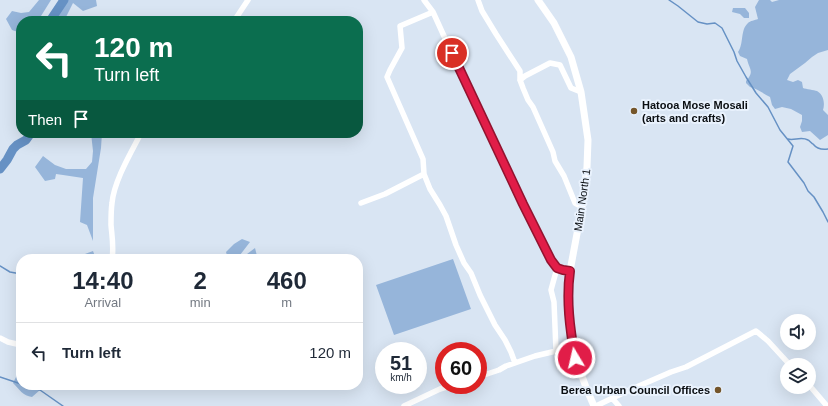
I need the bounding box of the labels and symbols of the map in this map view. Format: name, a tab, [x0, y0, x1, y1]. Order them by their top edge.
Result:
pin	[435, 36, 469, 70]
place label: Hatooa Mose Mosali (arts and crafts)	[642, 99, 748, 124]
marker: Hatooa Mose Mosali (arts and crafts)	[629, 106, 639, 116]
street label: Main North 1	[572, 168, 592, 232]
position arrow	[554, 337, 596, 379]
speed limit sign: 60	[435, 342, 487, 394]
place label: Berea Urban Council Offices	[561, 384, 710, 396]
marker: Berea Urban Council Offices	[713, 385, 723, 395]

